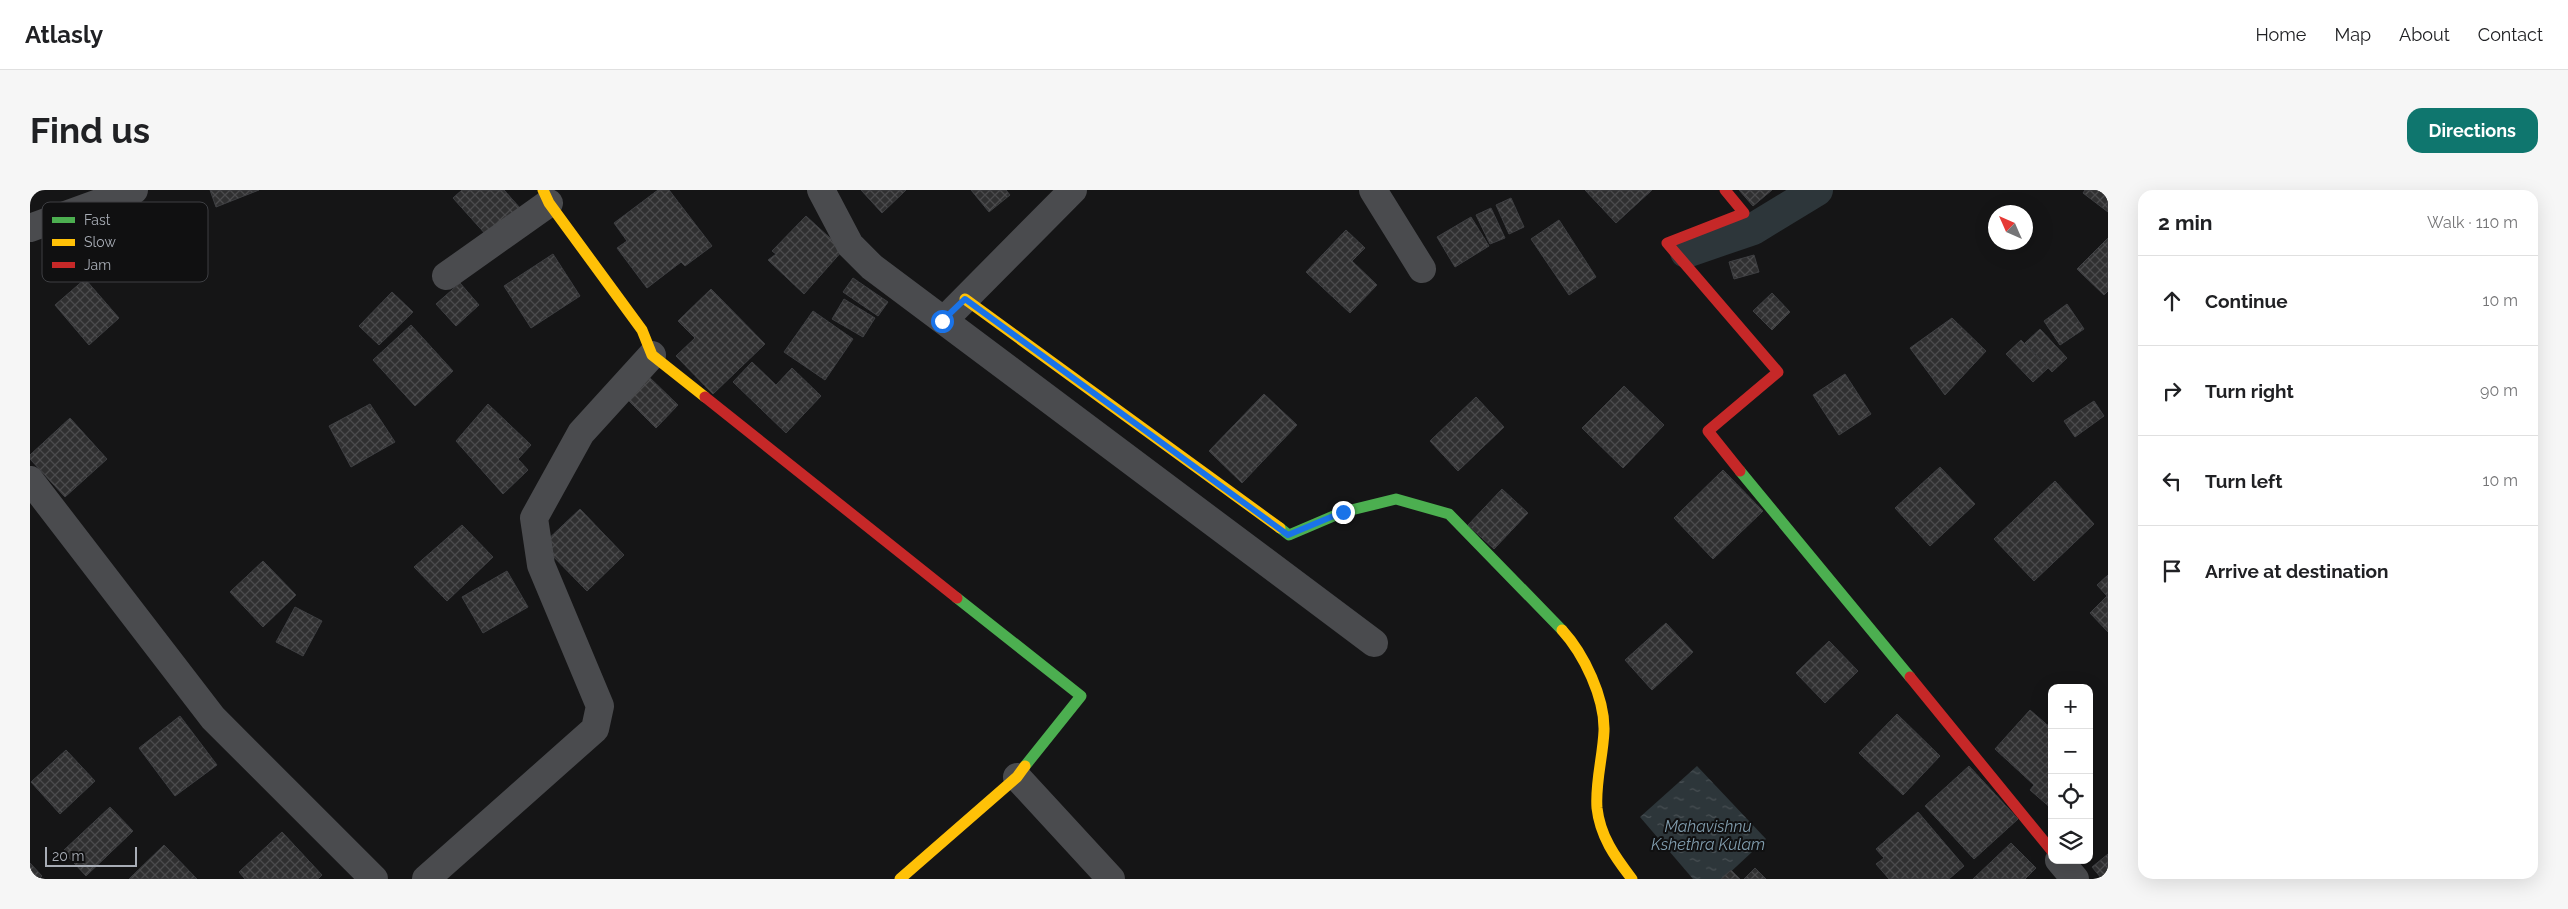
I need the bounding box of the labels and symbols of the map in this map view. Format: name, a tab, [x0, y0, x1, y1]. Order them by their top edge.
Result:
legend	[42, 202, 208, 282]
north arrow	[1988, 205, 2033, 250]
text: Fast	[84, 212, 111, 228]
text: Slow	[84, 234, 116, 250]
text: Jam	[84, 257, 111, 273]
route start	[931, 310, 954, 333]
route end	[1332, 501, 1355, 524]
water label: Mahavishnu Kshethra Kulam	[1651, 817, 1765, 854]
scale bar	[45, 844, 138, 867]

